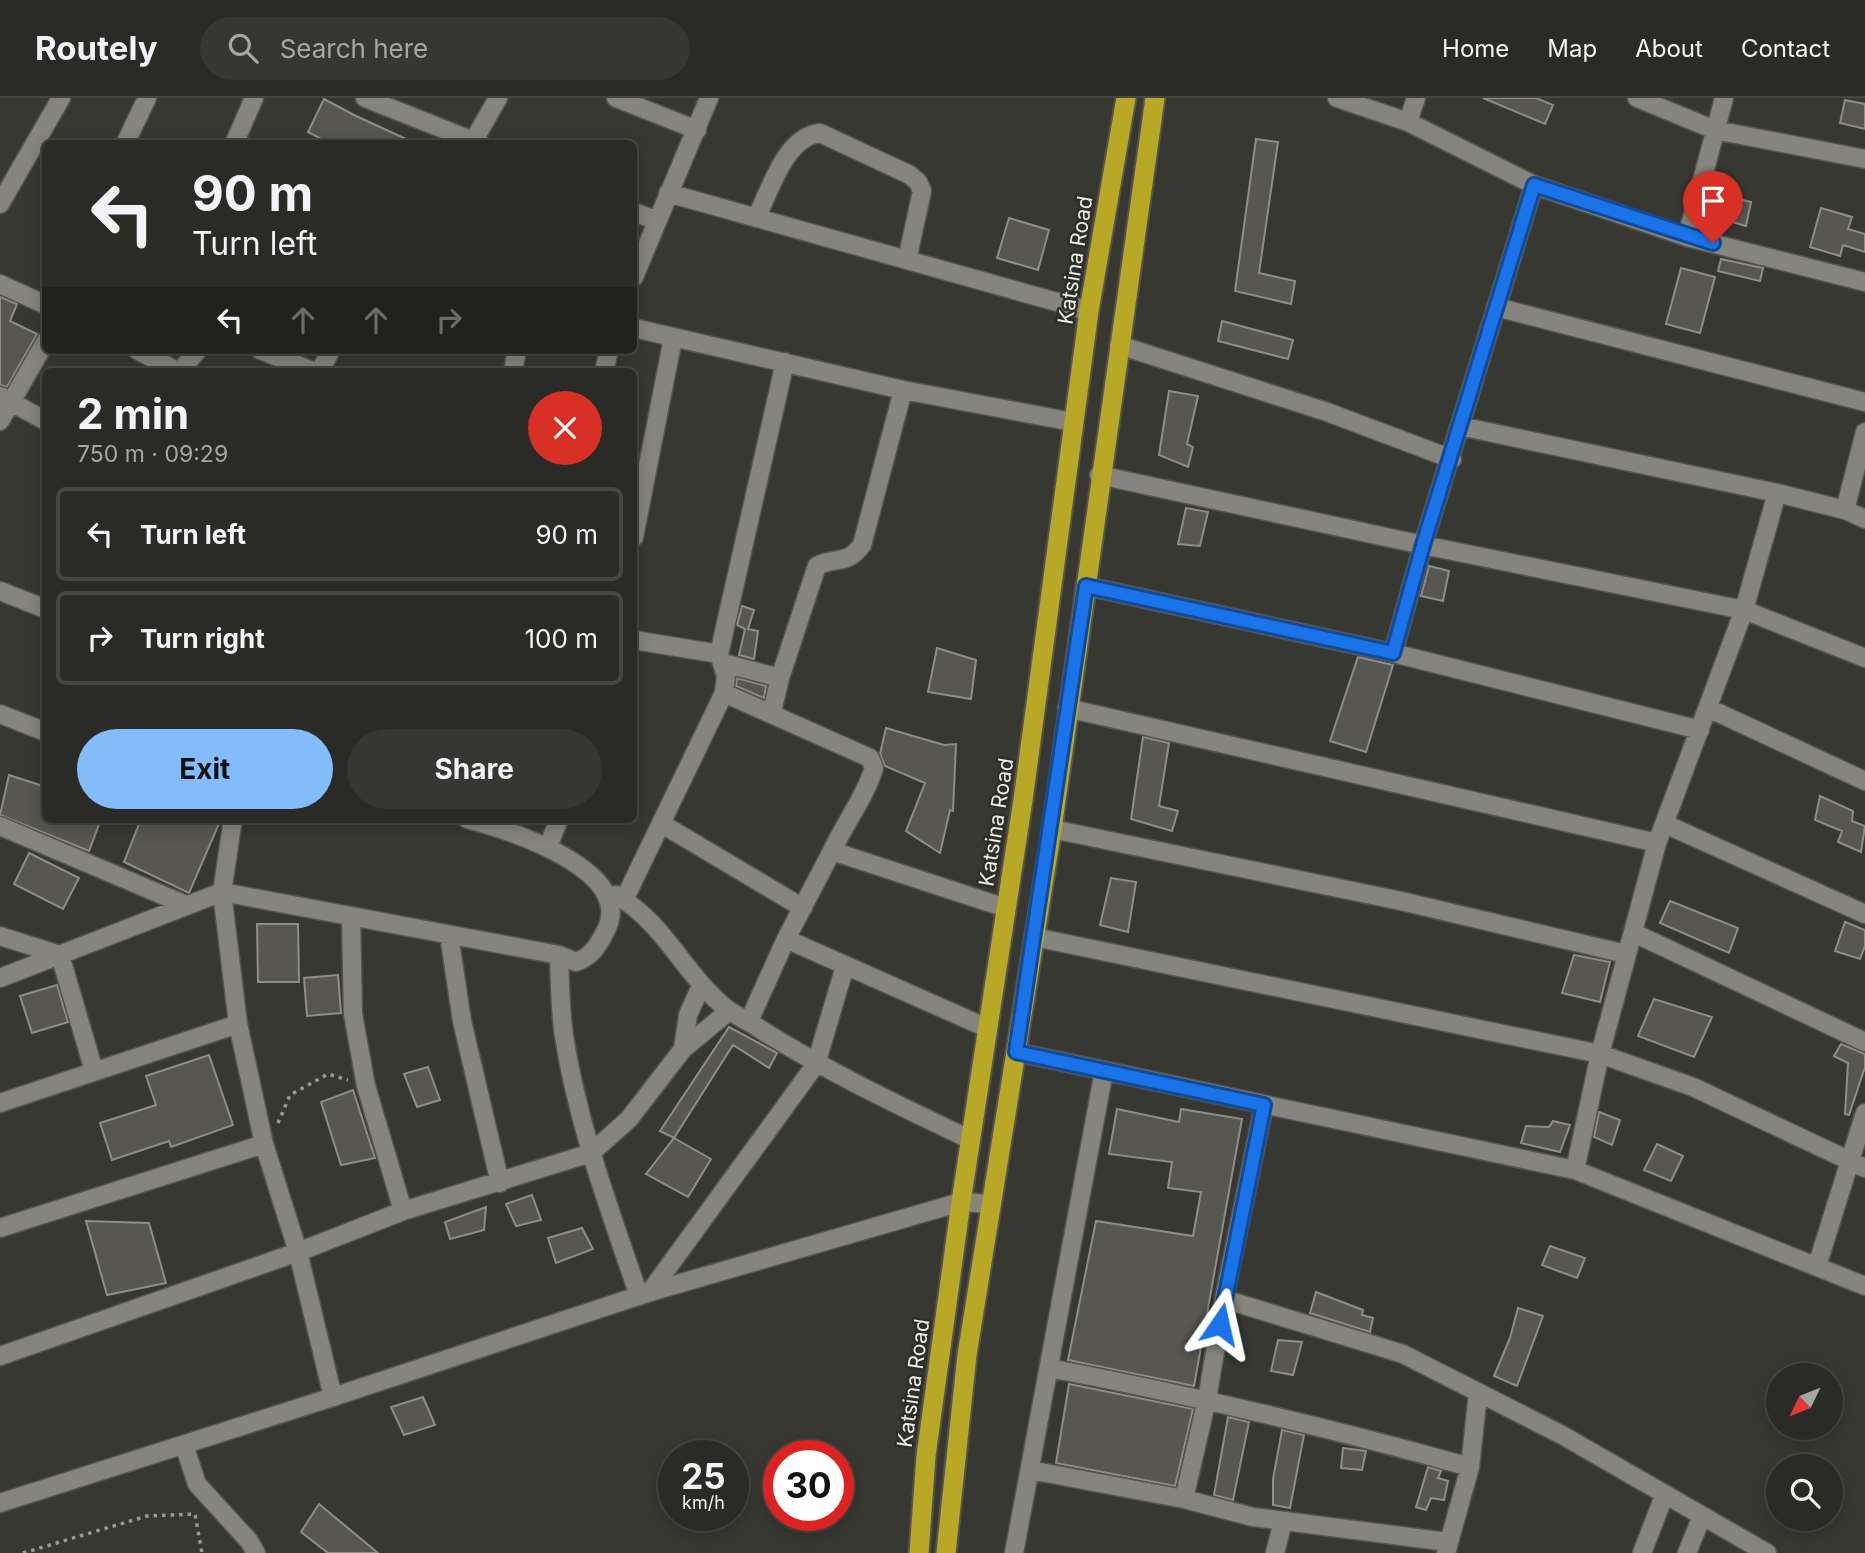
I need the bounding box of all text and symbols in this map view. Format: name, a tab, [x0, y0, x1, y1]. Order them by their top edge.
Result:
search box	[200, 17, 690, 80]
text: Routely	[35, 28, 158, 68]
icon: search	[224, 29, 262, 67]
text: Search here	[280, 33, 428, 64]
text: Home	[1442, 34, 1509, 63]
text: Map	[1547, 34, 1597, 63]
text: About	[1635, 34, 1703, 63]
text: Contact	[1741, 34, 1830, 63]
text: 90 m	[192, 164, 313, 223]
icon: left	[77, 168, 168, 259]
pin	[1683, 171, 1743, 243]
icon: arrive	[1694, 182, 1732, 220]
street label: Katsina Road	[1053, 194, 1097, 326]
text: Turn left	[192, 224, 317, 263]
icon: left	[211, 301, 249, 339]
icon: ahead	[284, 301, 322, 339]
icon: ahead	[357, 301, 395, 339]
icon: right	[430, 301, 468, 339]
text: 2 min	[77, 388, 189, 439]
button: close	[528, 391, 602, 465]
text: 750 m · 09:29	[77, 440, 228, 468]
icon: left	[81, 515, 119, 553]
text: Turn left	[140, 519, 246, 550]
text: 90 m	[535, 519, 598, 550]
icon: right	[81, 619, 119, 657]
text: Turn right	[140, 623, 265, 654]
text: 100 m	[525, 623, 598, 654]
button: Exit	[77, 729, 333, 809]
button: Share	[347, 729, 602, 809]
street label: Katsina Road	[974, 756, 1018, 888]
position arrow	[1183, 1287, 1257, 1361]
street label: Katsina Road	[892, 1317, 934, 1449]
north arrow	[1766, 1363, 1843, 1440]
map controls	[1766, 1363, 1843, 1531]
speed limit sign: 30	[763, 1440, 854, 1531]
button: search	[1766, 1454, 1843, 1531]
text: 25	[681, 1455, 726, 1497]
text: km/h	[682, 1492, 725, 1513]

